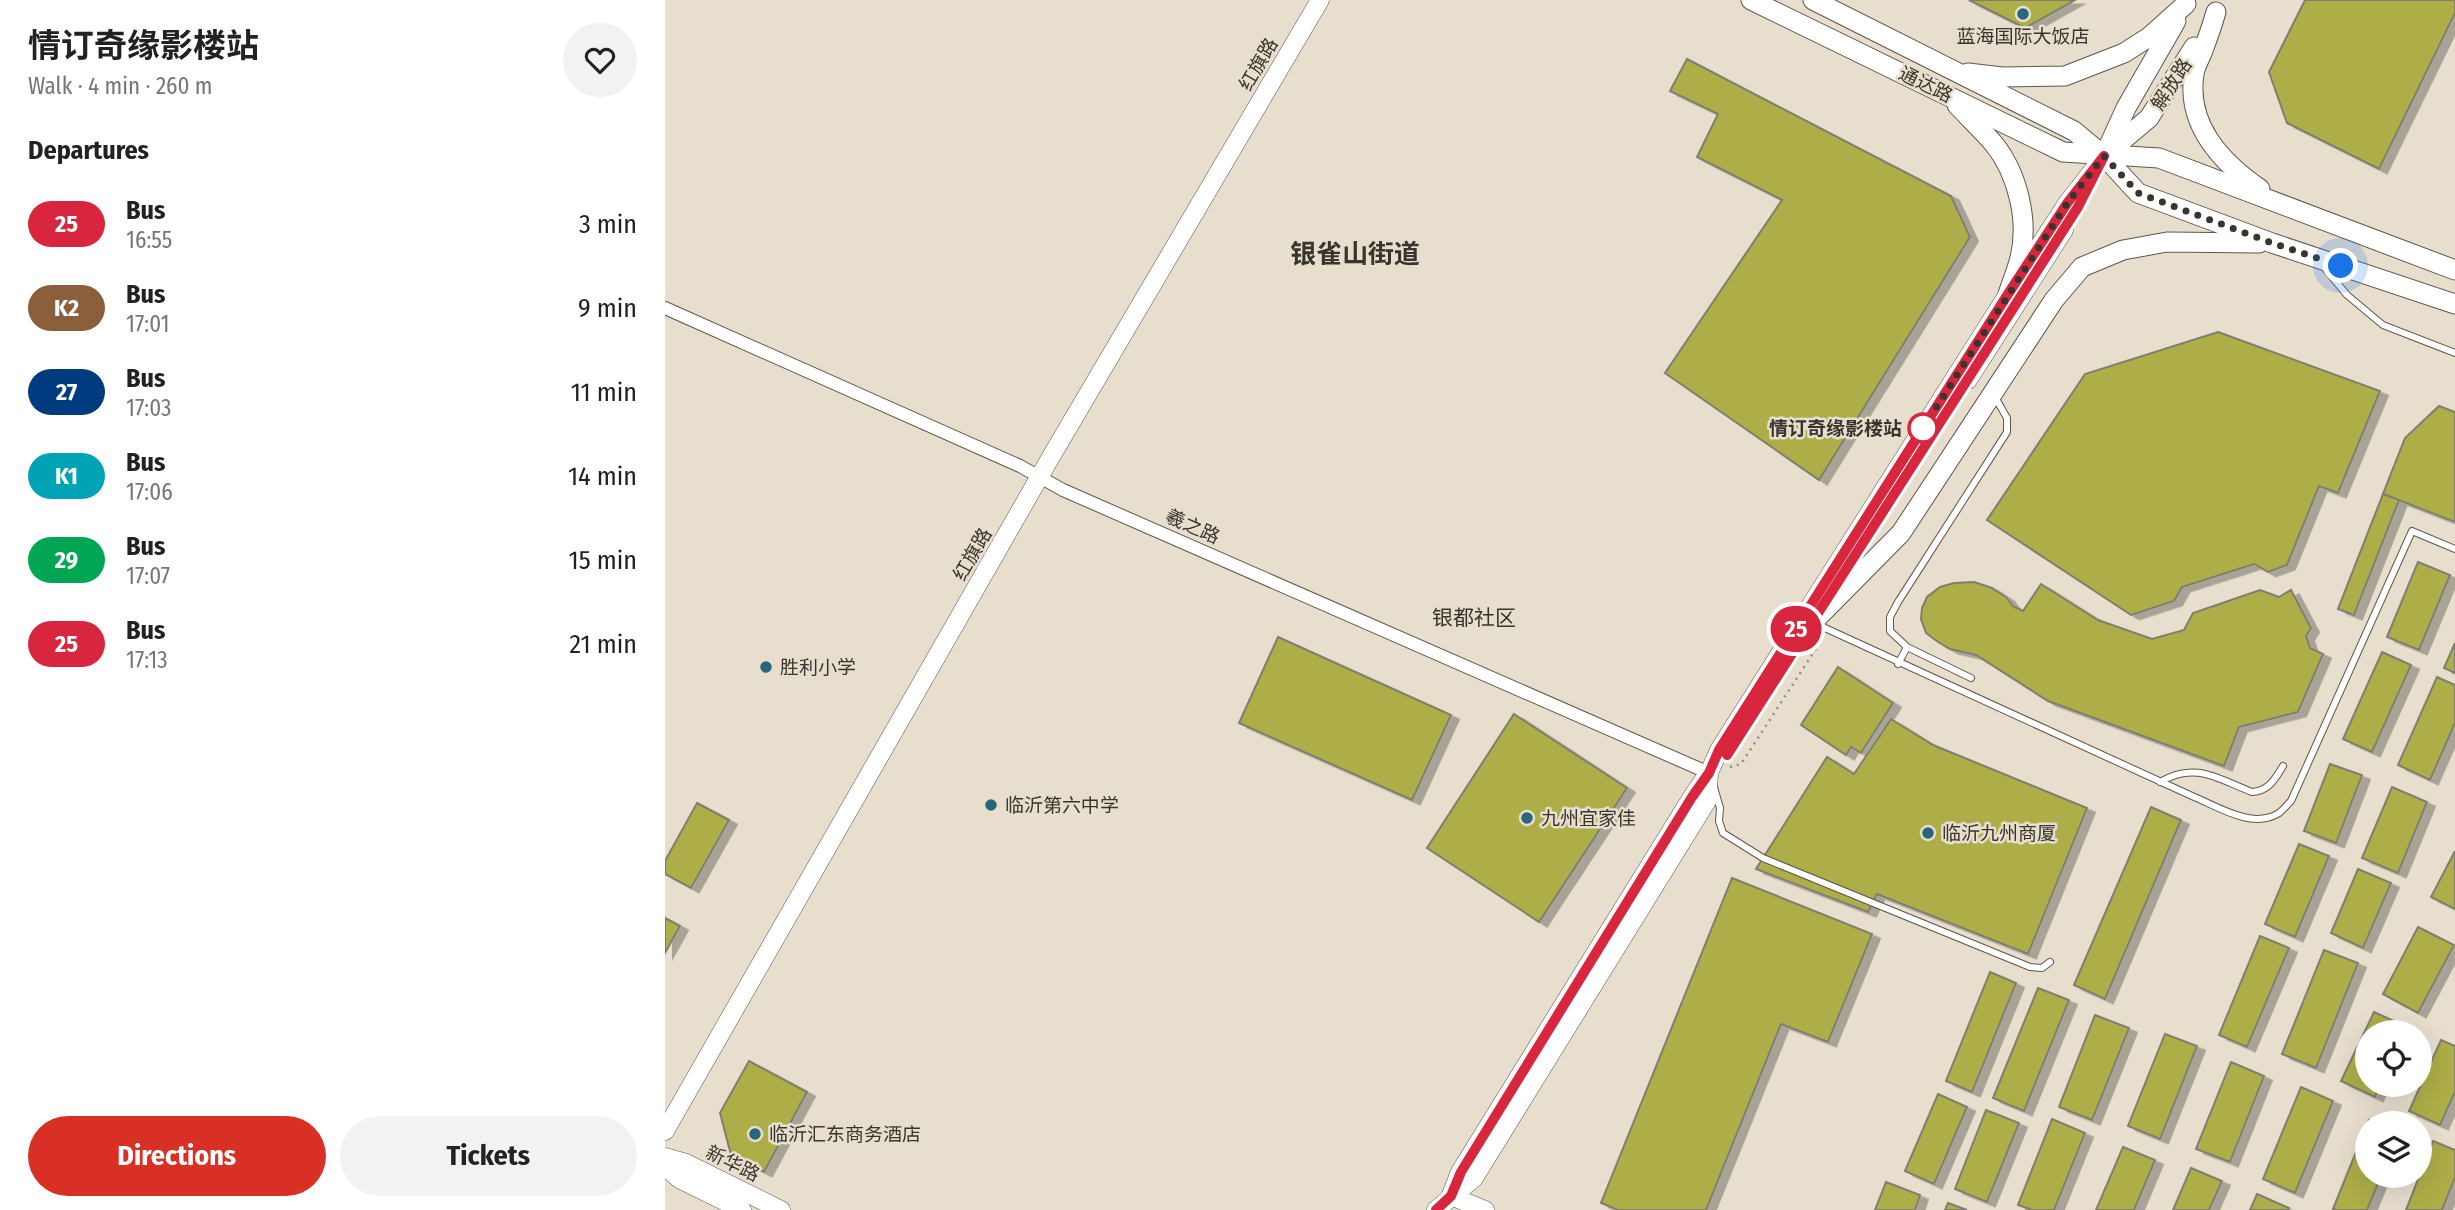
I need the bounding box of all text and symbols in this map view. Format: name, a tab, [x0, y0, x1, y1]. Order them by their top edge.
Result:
marker: 蓝海国际大饭店	[2015, 6, 2031, 22]
button: heart	[563, 23, 637, 97]
place label: 蓝海国际大饭店	[1956, 25, 2090, 48]
text: 情订奇缘影楼站	[28, 26, 259, 66]
street label: 红旗路	[1234, 34, 1283, 95]
street label: 解放路	[2146, 54, 2197, 114]
street label: 通达路	[1895, 62, 1956, 107]
text: Walk · 4 min · 260 m	[28, 72, 213, 100]
text: Departures	[28, 135, 149, 166]
text: Bus	[126, 195, 165, 226]
text: 3 min	[579, 209, 637, 240]
text: 25	[55, 210, 78, 238]
text: 16:55	[126, 226, 172, 254]
district label: 银雀山街道	[1290, 239, 1420, 270]
your location	[2323, 248, 2358, 283]
text: Bus	[126, 279, 165, 310]
text: 9 min	[578, 293, 637, 324]
text: K2	[54, 294, 79, 322]
text: 17:01	[126, 310, 170, 338]
text: Bus	[126, 363, 165, 394]
text: 11 min	[571, 377, 637, 408]
text: 27	[56, 378, 77, 406]
text: 17:03	[126, 394, 171, 422]
marker: 情订奇缘影楼站	[1908, 413, 1938, 443]
place label: 情订奇缘影楼站	[1769, 417, 1902, 440]
text: Bus	[126, 447, 165, 478]
text: 14 min	[568, 461, 637, 492]
text: K1	[55, 462, 78, 490]
text: 17:06	[126, 478, 173, 506]
street label: 羲之路	[1162, 504, 1224, 549]
street label: 红旗路	[948, 524, 997, 585]
text: Bus	[126, 531, 165, 562]
text: 15 min	[569, 545, 637, 576]
text: 29	[55, 546, 78, 574]
text: 17:07	[126, 562, 170, 590]
district label: 银都社区	[1432, 605, 1516, 631]
line badge: 25	[1765, 606, 1827, 652]
text: Bus	[126, 615, 165, 646]
text: 25	[1785, 615, 1807, 643]
text: 21 min	[570, 629, 637, 660]
text: 25	[55, 630, 78, 658]
text: 17:13	[126, 646, 168, 674]
place label: 胜利小学	[780, 656, 856, 679]
marker: 胜利小学	[758, 659, 774, 675]
place label: 临沂第六中学	[1005, 794, 1119, 817]
marker: 临沂第六中学	[983, 797, 999, 813]
place label: 九州宜家佳	[1541, 807, 1636, 830]
marker: 九州宜家佳	[1519, 810, 1535, 826]
place label: 临沂九州商厦	[1942, 822, 2056, 845]
marker: 临沂九州商厦	[1920, 825, 1936, 841]
map controls	[2355, 1020, 2432, 1188]
button: locate	[2355, 1020, 2432, 1097]
button: layers	[2355, 1111, 2432, 1188]
button: Directions	[28, 1116, 326, 1196]
button: Tickets	[340, 1116, 637, 1196]
place label: 临沂汇东商务酒店	[769, 1123, 921, 1146]
marker: 临沂汇东商务酒店	[747, 1126, 763, 1142]
street label: 新华路	[702, 1141, 763, 1186]

